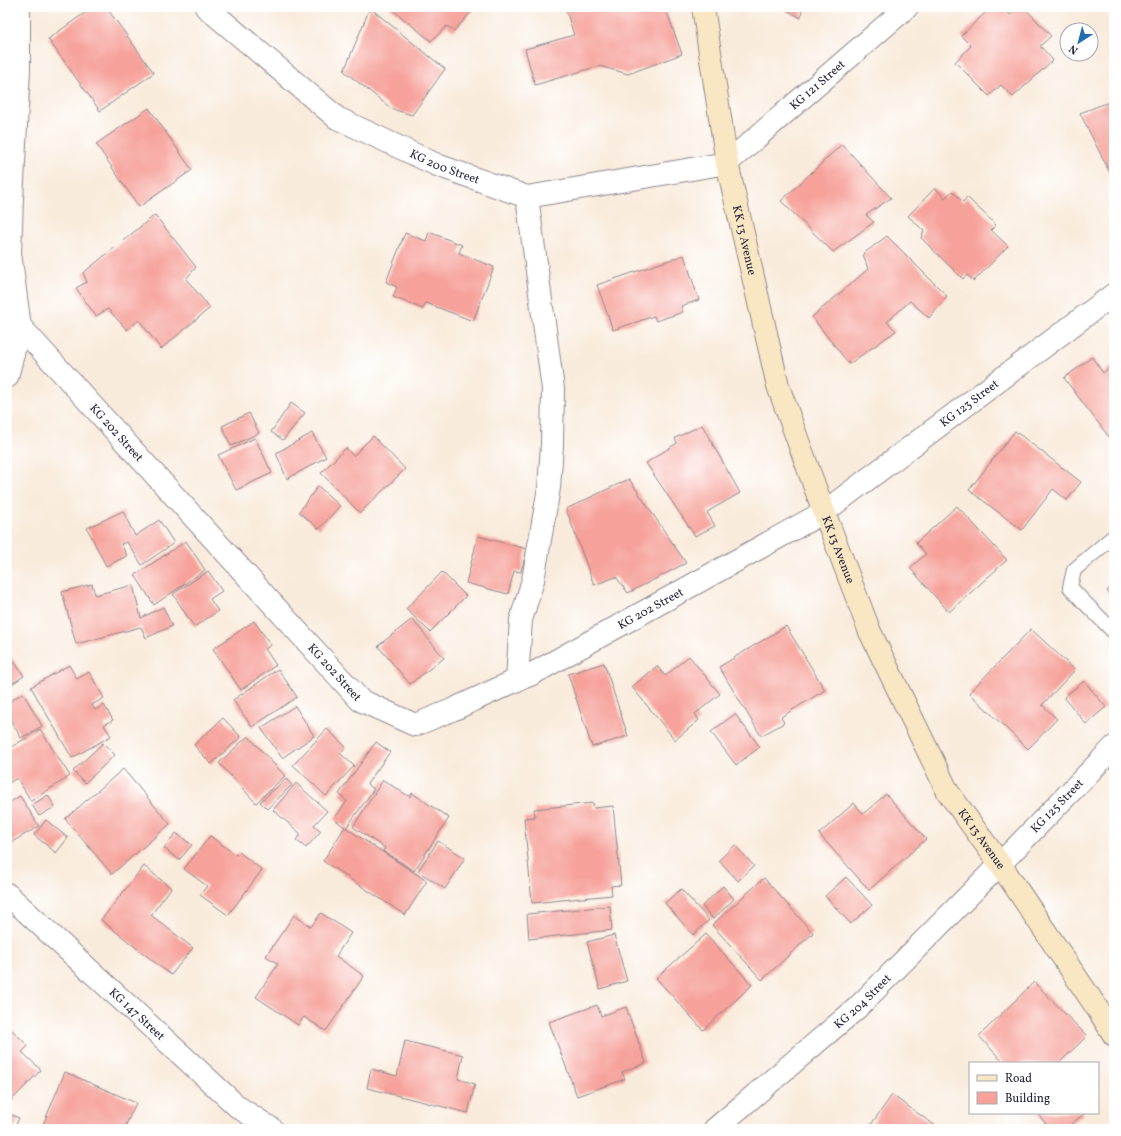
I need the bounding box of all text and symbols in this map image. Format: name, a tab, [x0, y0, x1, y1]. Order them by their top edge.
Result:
north arrow	[1059, 22, 1099, 62]
text: N	[1066, 40, 1082, 57]
street label: KG 121 Street	[787, 57, 849, 114]
street label: KG 200 Street	[407, 146, 481, 188]
street label: KK 13 Avenue	[728, 204, 759, 277]
street label: KG 123 Street	[937, 376, 1002, 431]
street label: KG 202 Street	[86, 401, 146, 466]
street label: KK 13 Avenue	[817, 514, 858, 586]
street label: KG 202 Street	[615, 585, 687, 634]
street label: KG 202 Street	[304, 641, 364, 705]
street label: KG 125 Street	[1028, 776, 1088, 837]
street label: KK 13 Avenue	[954, 806, 1009, 873]
street label: KG 204 Street	[831, 971, 895, 1033]
street label: KG 147 Street	[105, 985, 168, 1045]
legend	[969, 1062, 1099, 1114]
text: Road	[1005, 1071, 1032, 1087]
text: Building	[1005, 1091, 1050, 1107]

